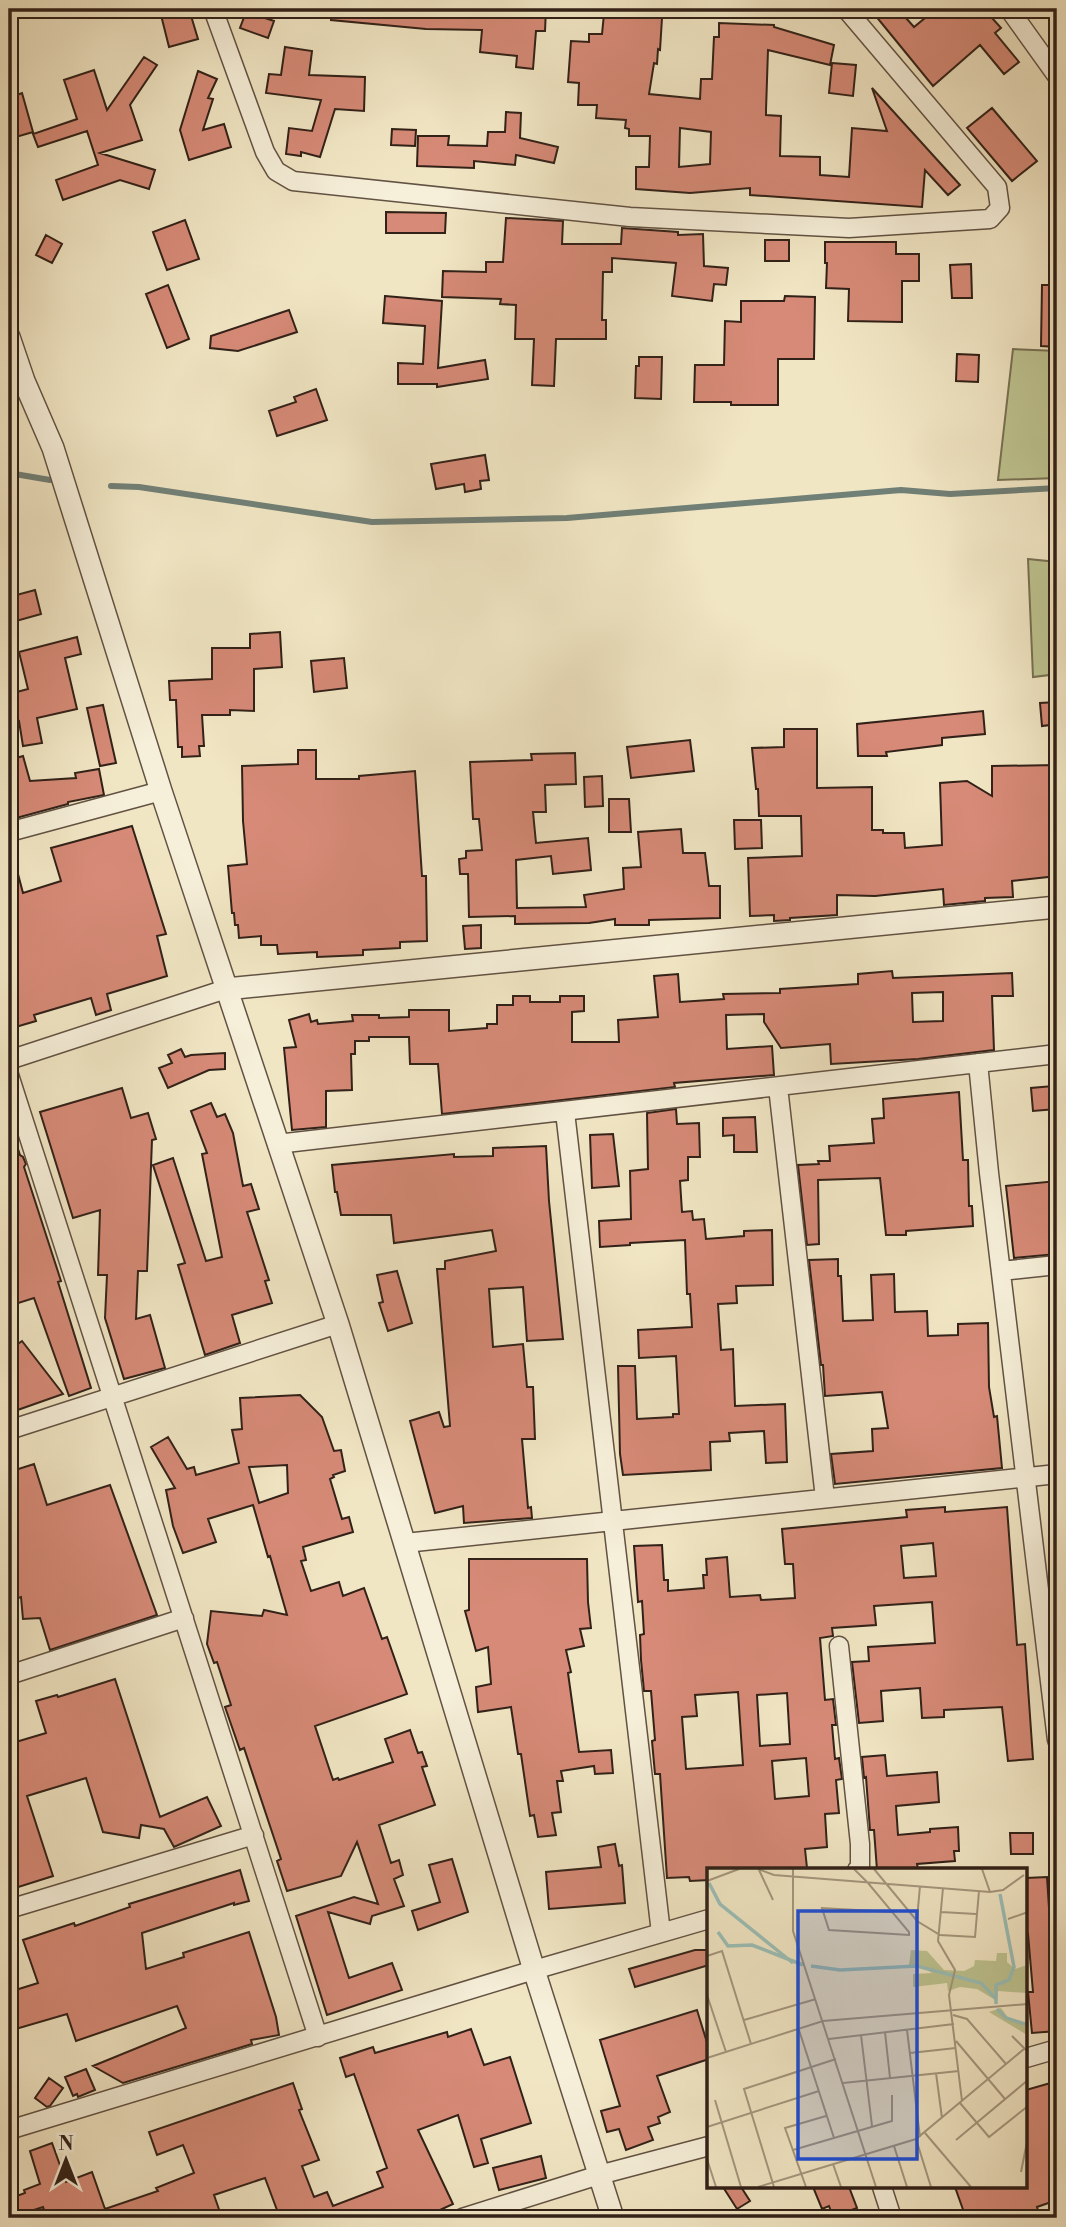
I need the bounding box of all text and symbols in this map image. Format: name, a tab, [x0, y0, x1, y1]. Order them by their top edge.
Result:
inset map	[707, 1868, 1028, 2188]
north arrow	[32, 2126, 102, 2196]
text: N	[58, 2132, 74, 2156]

